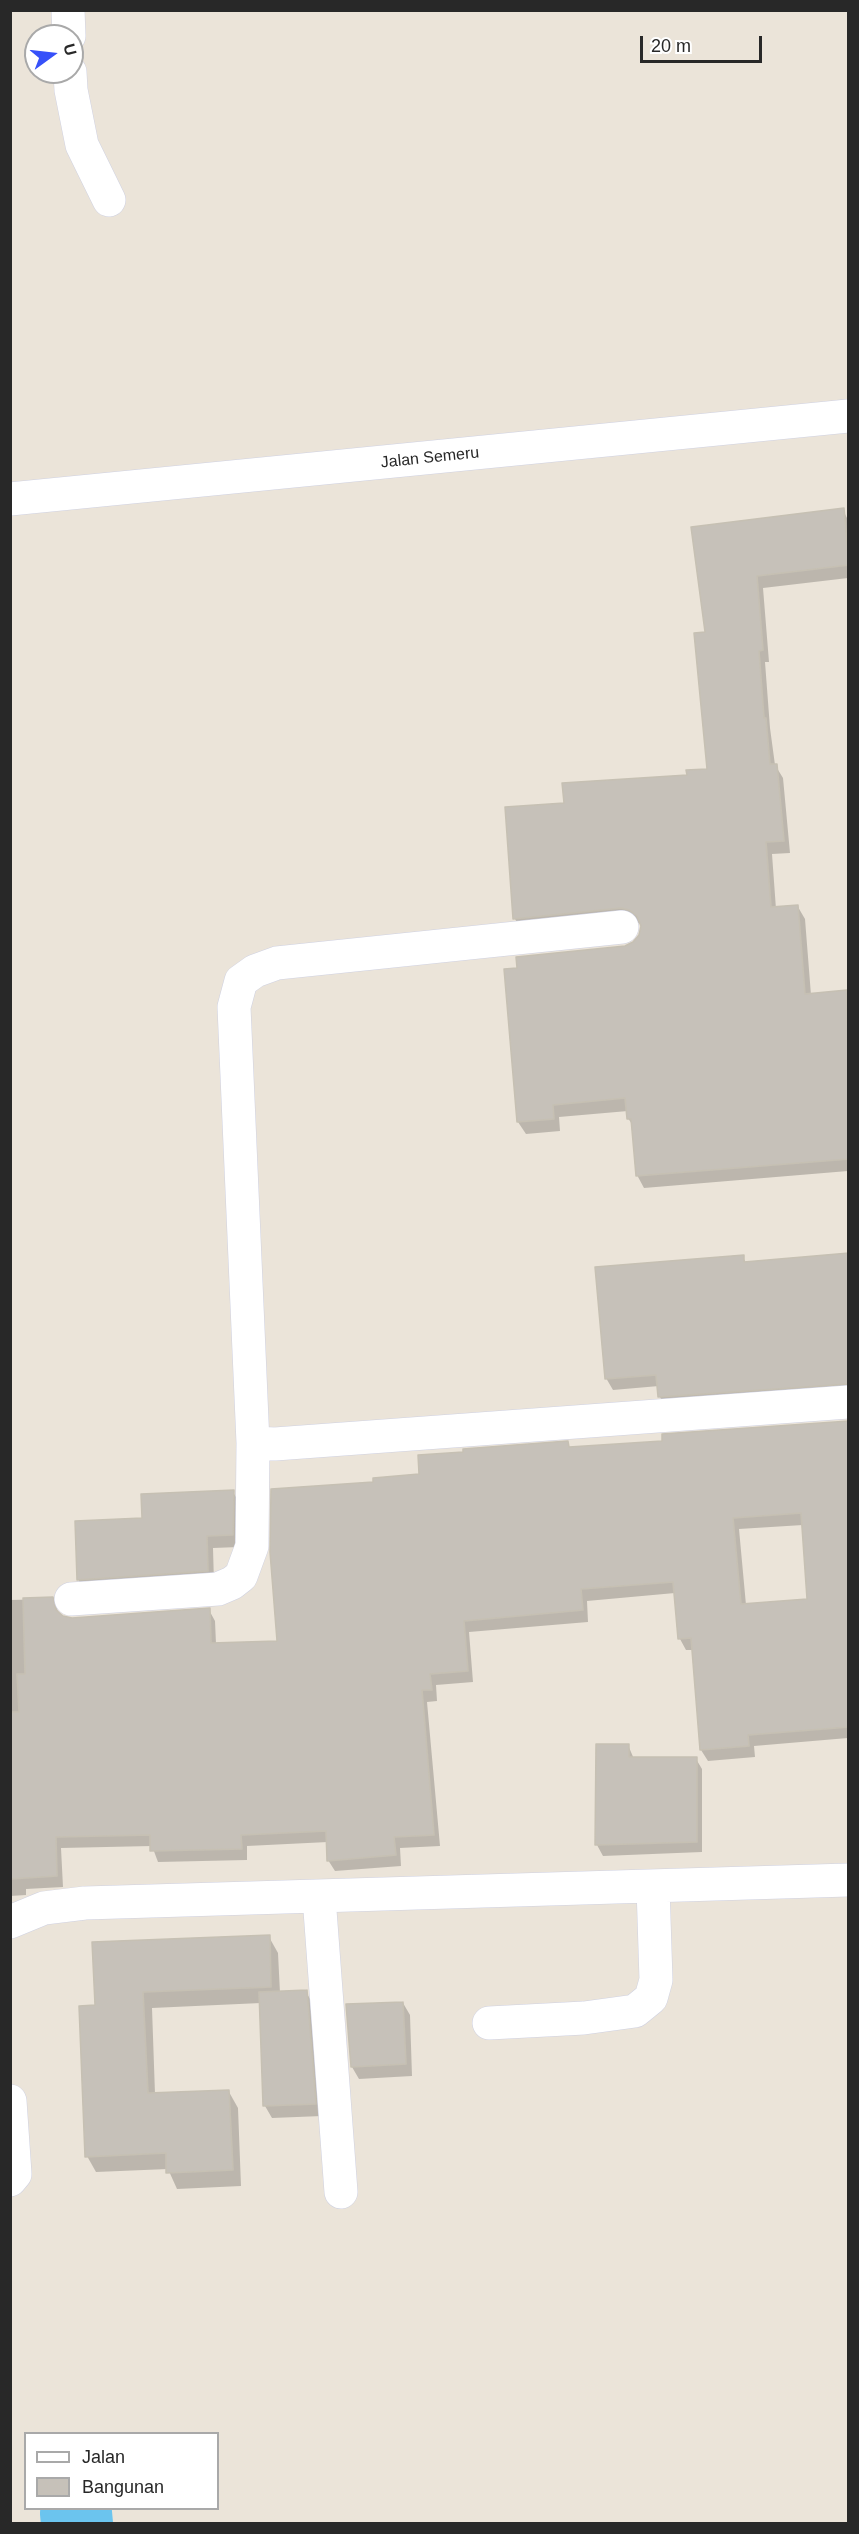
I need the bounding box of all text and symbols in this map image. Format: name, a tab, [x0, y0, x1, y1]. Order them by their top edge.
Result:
north arrow	[24, 24, 84, 84]
scale bar	[643, 24, 764, 62]
text: 20 m	[651, 36, 691, 56]
text: U	[60, 42, 80, 58]
street label: Jalan Semeru	[380, 443, 480, 473]
legend	[24, 2432, 219, 2510]
text: Jalan	[82, 2447, 125, 2467]
text: Bangunan	[82, 2477, 164, 2497]

